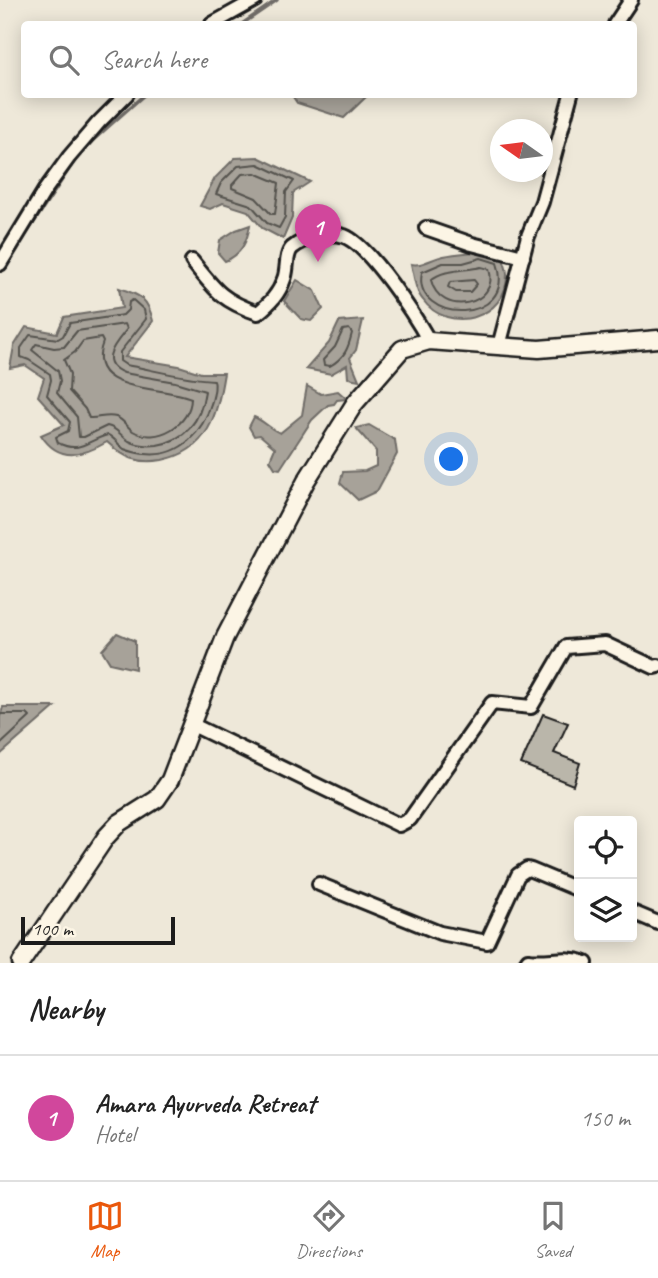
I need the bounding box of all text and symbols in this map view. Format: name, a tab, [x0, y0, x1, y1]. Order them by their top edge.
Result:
search box	[21, 21, 637, 98]
icon: search	[45, 41, 83, 79]
text: Search here	[101, 43, 207, 76]
north arrow	[490, 119, 553, 182]
pin: 1	[295, 204, 341, 262]
your location	[434, 442, 468, 476]
map controls	[574, 816, 637, 942]
button: locate	[574, 816, 637, 879]
button: layers	[574, 879, 637, 942]
scale bar	[21, 914, 175, 946]
text: 100 m	[32, 917, 73, 941]
text: Nearby	[28, 990, 104, 1028]
text: Amara Ayurveda Retreat	[95, 1087, 315, 1120]
text: 1	[46, 1104, 56, 1133]
text: 150 m	[581, 1104, 630, 1133]
text: Hotel	[95, 1120, 135, 1149]
tab: Map	[86, 1197, 124, 1263]
tab: Directions	[296, 1197, 362, 1263]
tab: Saved	[534, 1197, 572, 1263]

